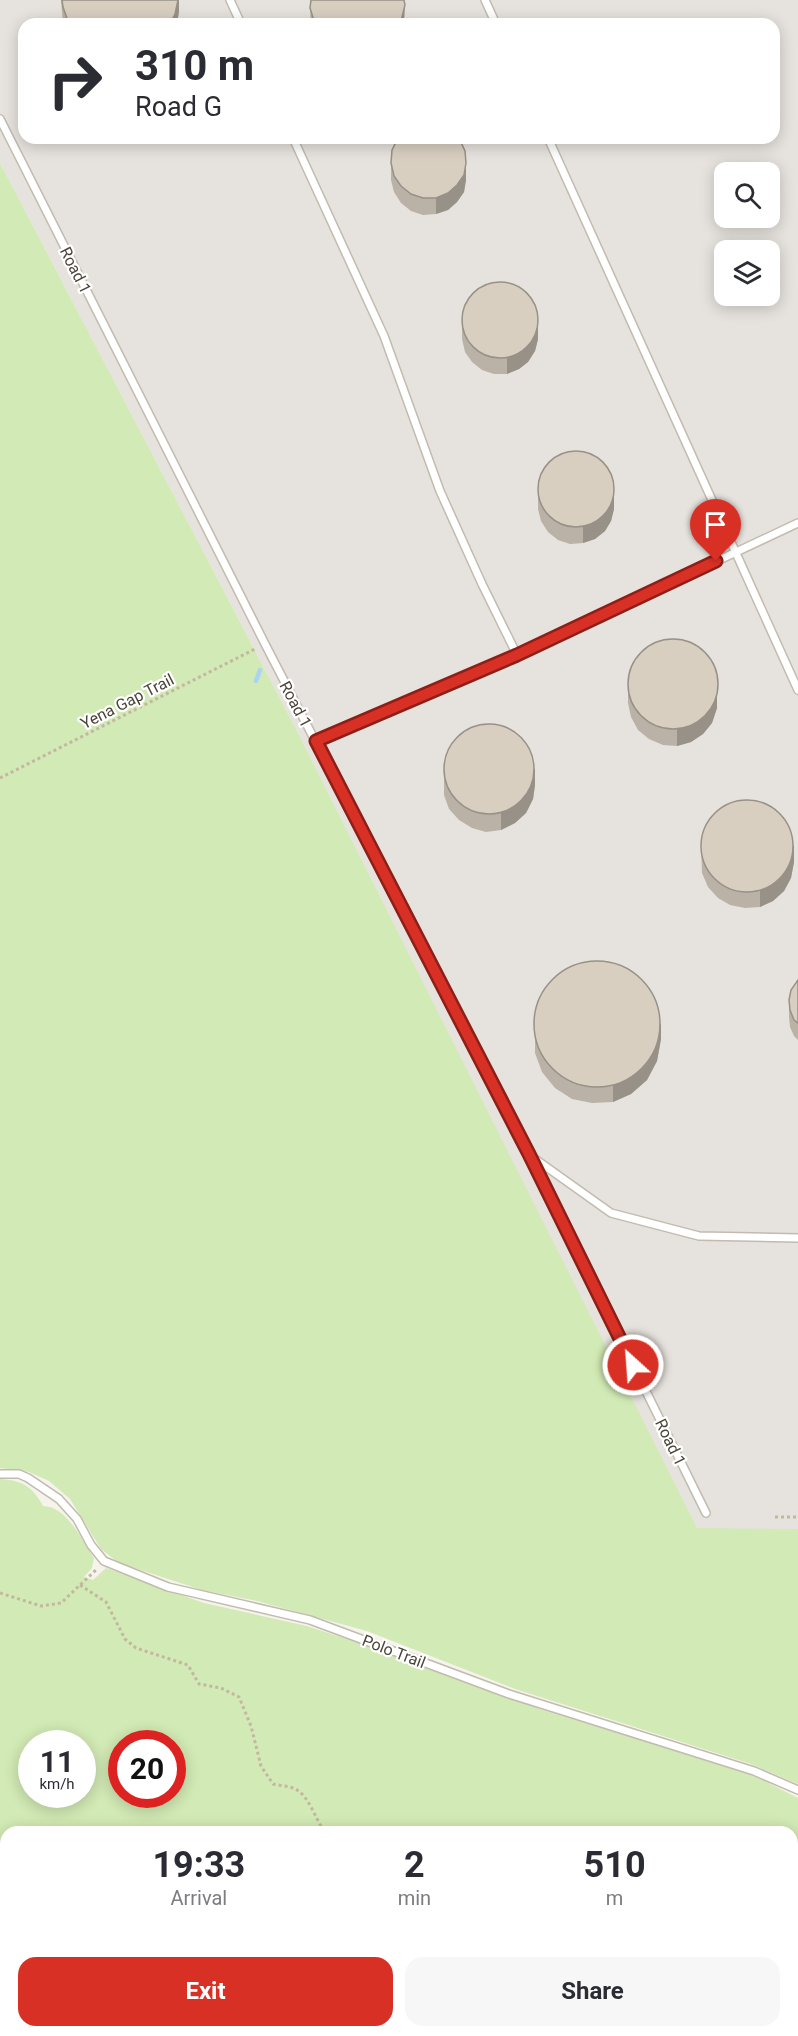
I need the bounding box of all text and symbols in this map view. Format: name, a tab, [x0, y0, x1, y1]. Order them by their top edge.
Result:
text: 310 m	[135, 41, 254, 90]
icon: right	[36, 42, 114, 120]
text: Road G	[135, 91, 222, 123]
map controls	[714, 162, 780, 306]
button: search	[714, 162, 780, 228]
button: layers	[714, 240, 780, 306]
street label: Road 1	[56, 244, 95, 297]
pin	[690, 499, 741, 561]
icon: arrive	[699, 508, 732, 541]
street label: Yena Gap Trail	[78, 670, 177, 733]
street label: Road 1	[276, 678, 316, 731]
position arrow	[601, 1333, 665, 1397]
street label: Road 1	[651, 1416, 690, 1469]
street label: Polo Trail	[359, 1631, 428, 1672]
speed limit sign: 20	[108, 1730, 186, 1808]
text: 11	[40, 1744, 74, 1779]
text: km/h	[39, 1775, 75, 1793]
text: 19:33	[152, 1844, 245, 1886]
text: 2	[404, 1844, 425, 1886]
text: 510	[584, 1844, 646, 1886]
text: Arrival	[170, 1886, 227, 1910]
text: min	[398, 1886, 431, 1910]
text: m	[606, 1886, 623, 1910]
button: Exit	[18, 1957, 393, 2026]
button: Share	[405, 1957, 780, 2026]

